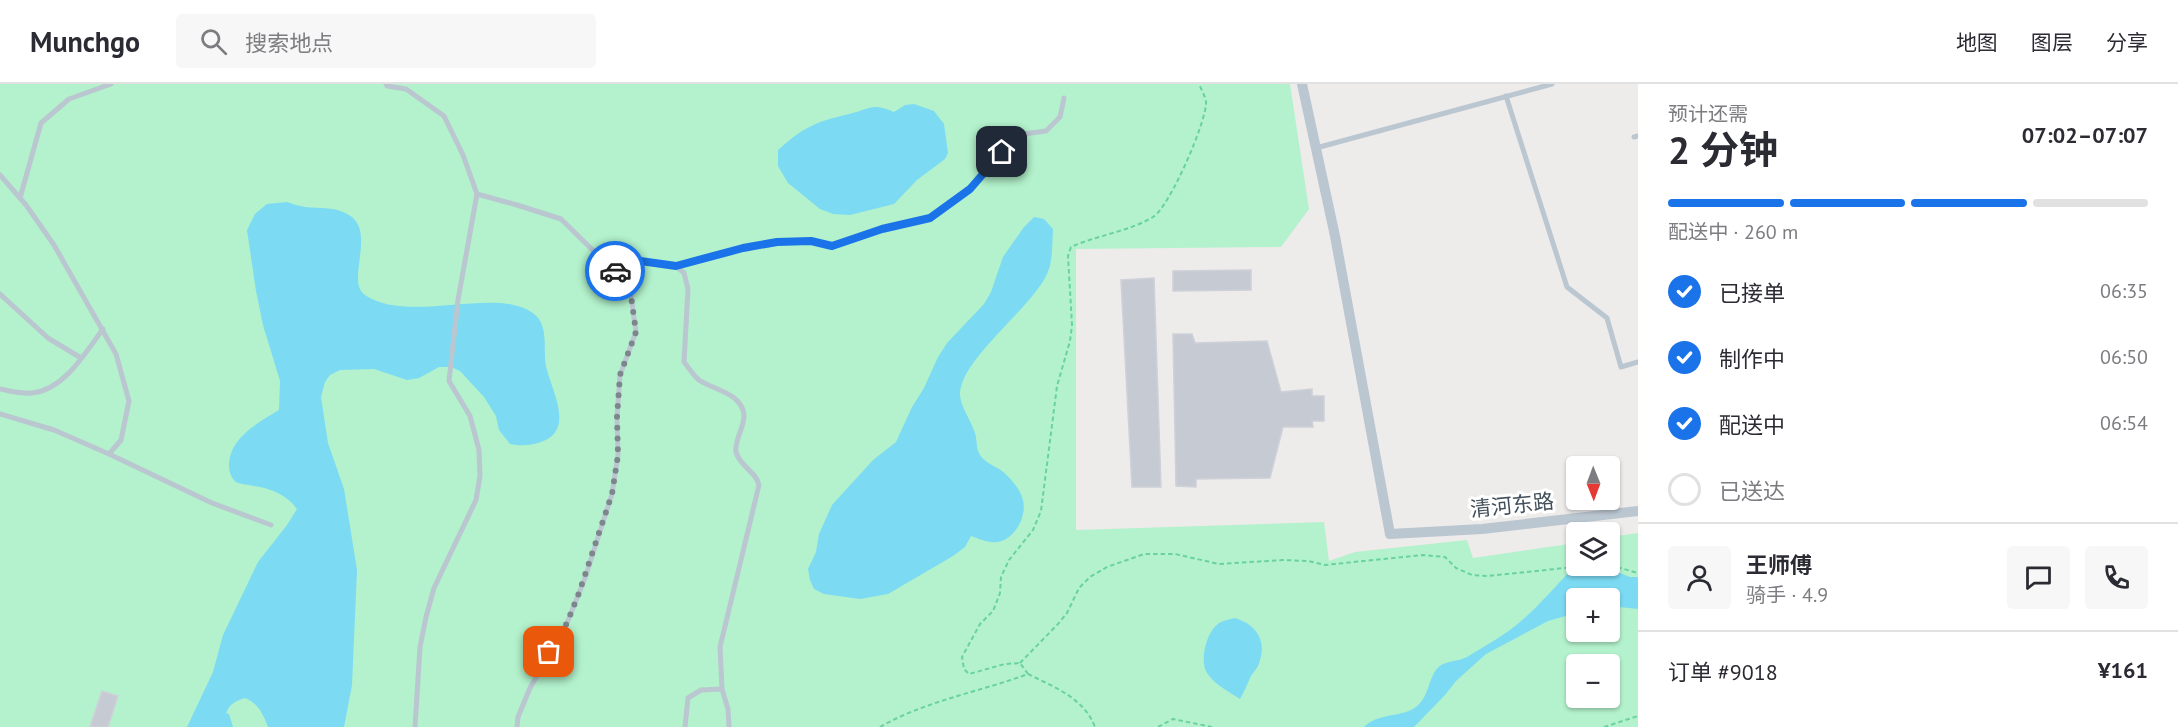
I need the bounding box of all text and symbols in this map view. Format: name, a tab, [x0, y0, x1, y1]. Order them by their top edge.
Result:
search box	[176, 14, 596, 68]
text: Munchgo	[30, 23, 140, 60]
icon: search	[197, 25, 230, 58]
text: 搜索地点	[245, 29, 333, 57]
text: 地图	[1956, 29, 1998, 56]
text: 图层	[2031, 29, 2073, 56]
text: 分享	[2106, 29, 2148, 56]
text: 预计还需	[1668, 101, 1748, 127]
text: 07:02–07:07	[2022, 121, 2148, 149]
text: 2 分钟	[1668, 124, 1778, 175]
pin	[976, 126, 1027, 177]
icon: home	[985, 135, 1018, 168]
text: 配送中 · 260 m	[1668, 219, 1798, 245]
courier	[585, 241, 645, 301]
icon: car	[599, 255, 632, 288]
icon: check	[1668, 275, 1701, 308]
text: 06:35	[2100, 278, 2148, 304]
text: 已接单	[1719, 279, 1785, 307]
icon: check	[1668, 341, 1701, 374]
text: 06:50	[2100, 344, 2148, 370]
text: 制作中	[1719, 345, 1785, 373]
icon: check	[1668, 407, 1701, 440]
text: 06:54	[2100, 410, 2148, 436]
text: 配送中	[1719, 411, 1785, 439]
north arrow	[1566, 456, 1620, 510]
map controls	[1566, 456, 1620, 708]
text: 已送达	[1719, 477, 1785, 505]
street label: 清河东路	[1469, 487, 1555, 523]
button: layers	[1566, 522, 1620, 576]
button: person	[1668, 546, 1731, 609]
button: chat	[2007, 546, 2070, 609]
button: phone	[2085, 546, 2148, 609]
text: 王师傅	[1746, 551, 1812, 579]
text: 骑手 · 4.9	[1746, 582, 1828, 608]
button: +	[1566, 588, 1620, 642]
pin	[523, 626, 574, 677]
icon: bag	[532, 635, 565, 668]
button: −	[1566, 654, 1620, 708]
text: ¥161	[2098, 656, 2148, 684]
text: 订单 #9018	[1668, 658, 1778, 686]

